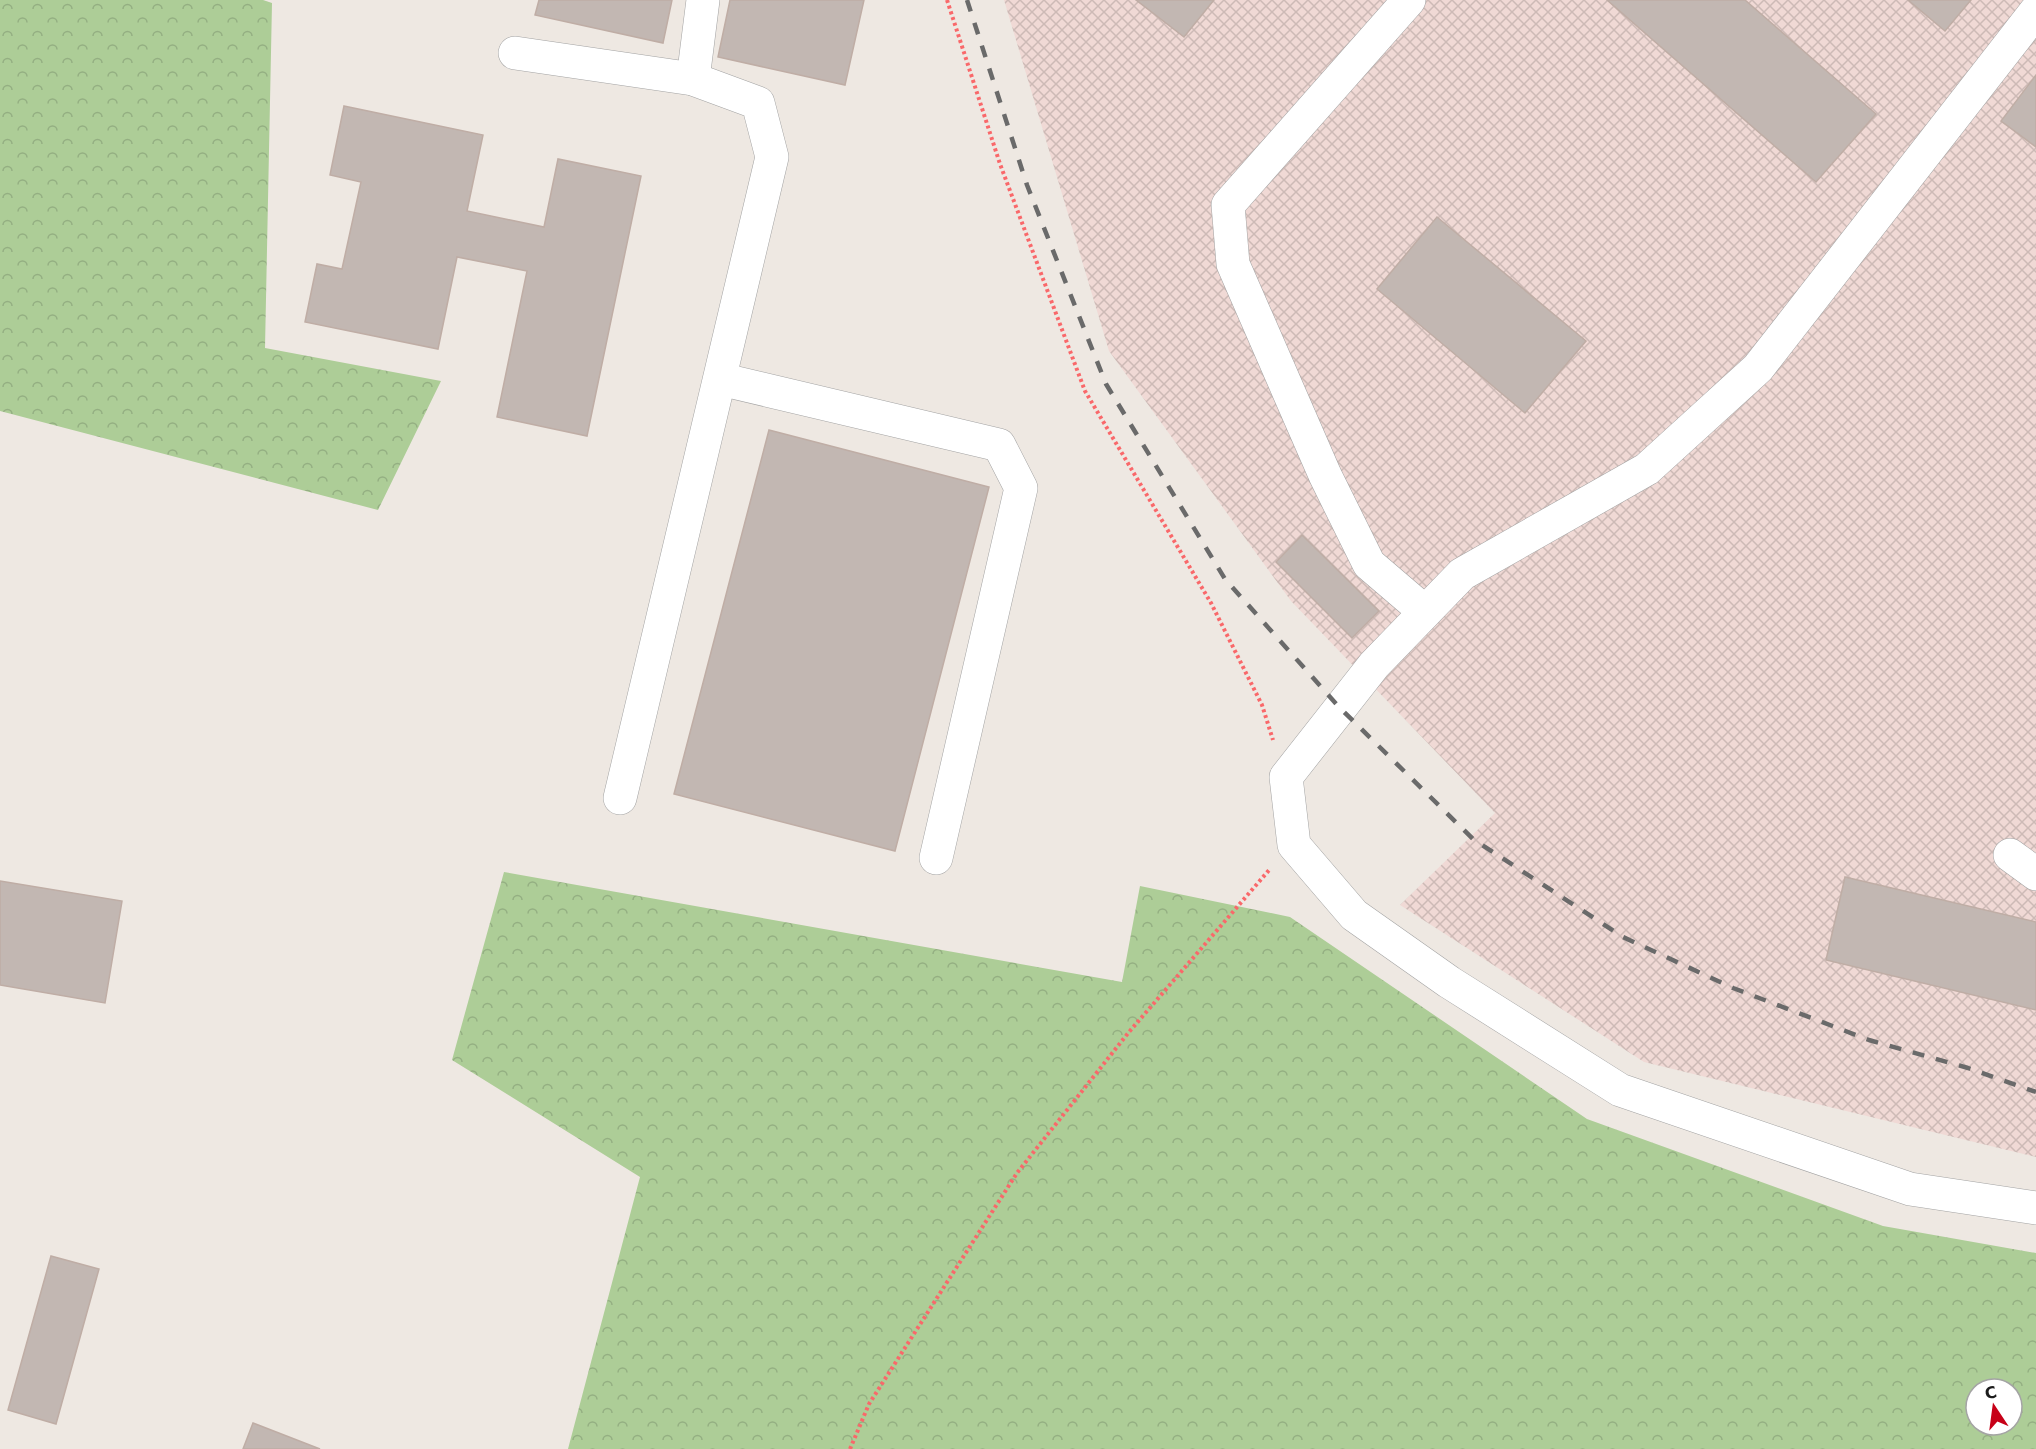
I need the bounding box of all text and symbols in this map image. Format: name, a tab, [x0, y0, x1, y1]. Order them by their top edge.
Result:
north arrow	[1964, 1377, 2024, 1437]
text: С	[1983, 1382, 1999, 1403]

